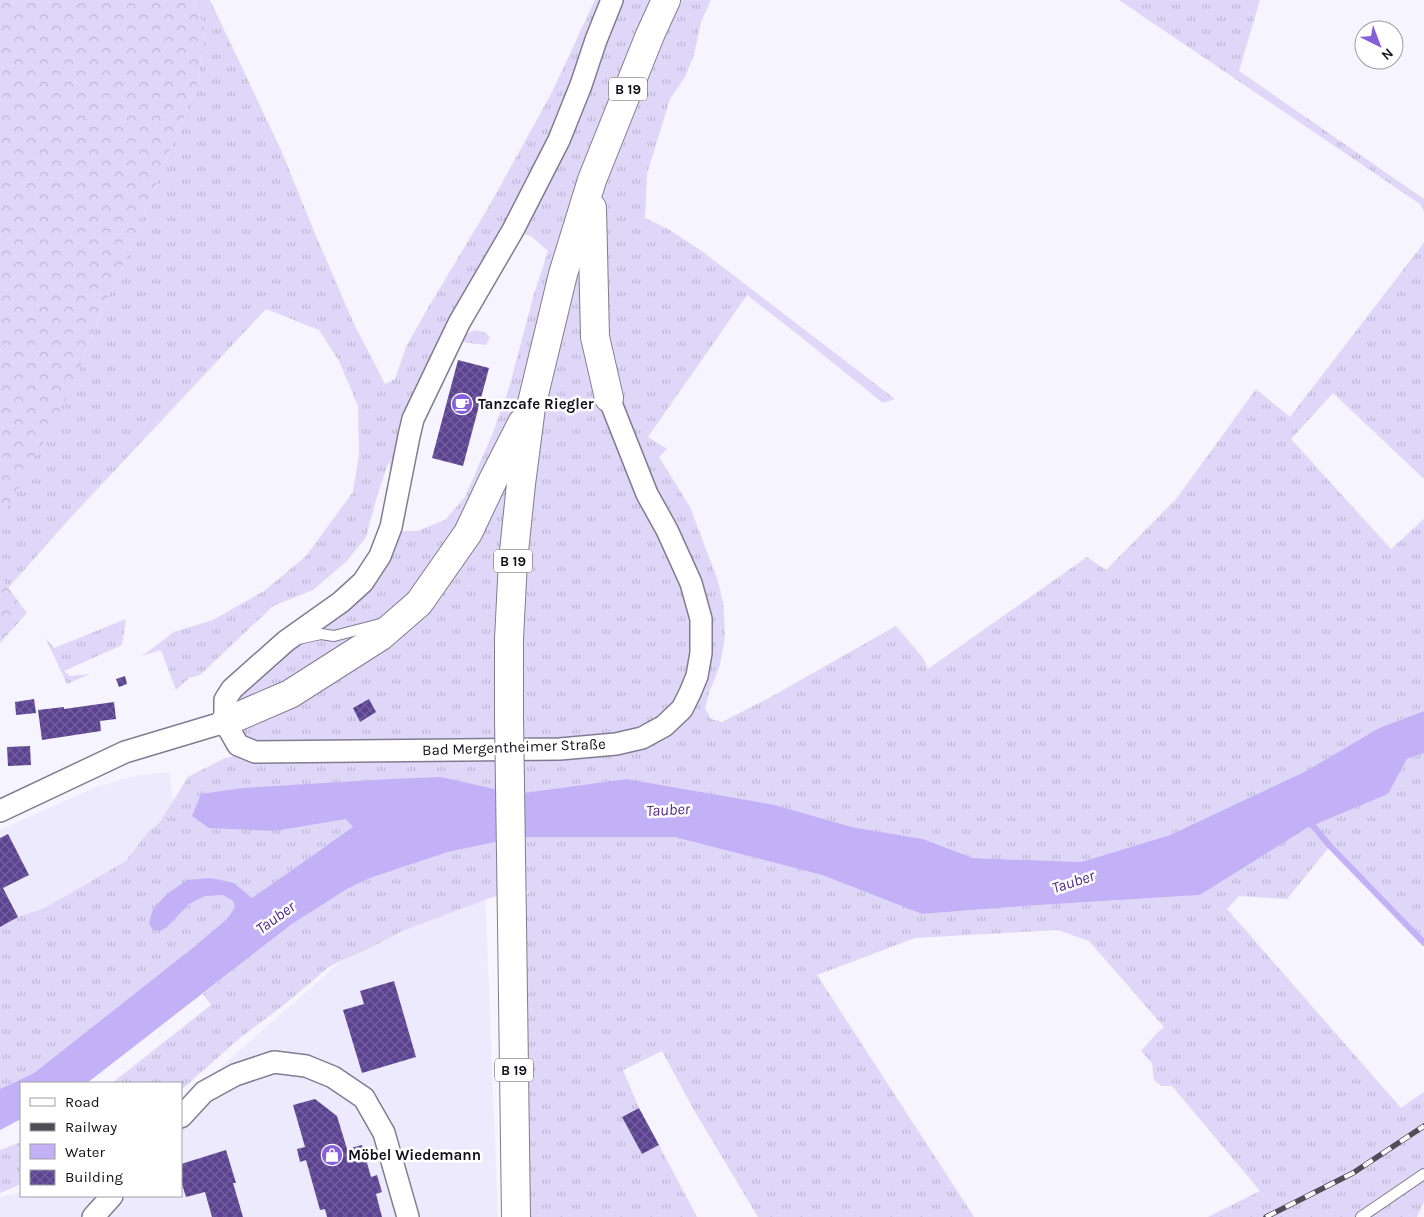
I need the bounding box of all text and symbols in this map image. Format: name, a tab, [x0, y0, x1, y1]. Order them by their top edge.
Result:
north arrow	[1354, 20, 1404, 70]
text: N	[1378, 45, 1397, 64]
road number: B 19	[609, 78, 647, 100]
cafe icon: Tanzcafe Riegler	[450, 392, 474, 416]
place label: Tanzcafe Riegler	[478, 395, 594, 413]
road number: B 19	[494, 550, 532, 572]
street label: Bad Mergentheimer Straße	[422, 735, 606, 759]
water label: Tauber	[646, 799, 691, 820]
water label: Tauber	[1049, 865, 1098, 897]
water label: Tauber	[252, 896, 299, 938]
road number: B 19	[495, 1058, 533, 1082]
legend	[20, 1082, 182, 1197]
text: Road	[65, 1093, 100, 1111]
text: Railway	[65, 1118, 117, 1136]
text: Water	[65, 1143, 106, 1161]
shop icon: Möbel Wiedemann	[320, 1143, 344, 1167]
place label: Möbel Wiedemann	[348, 1146, 481, 1164]
text: Building	[65, 1168, 123, 1186]

